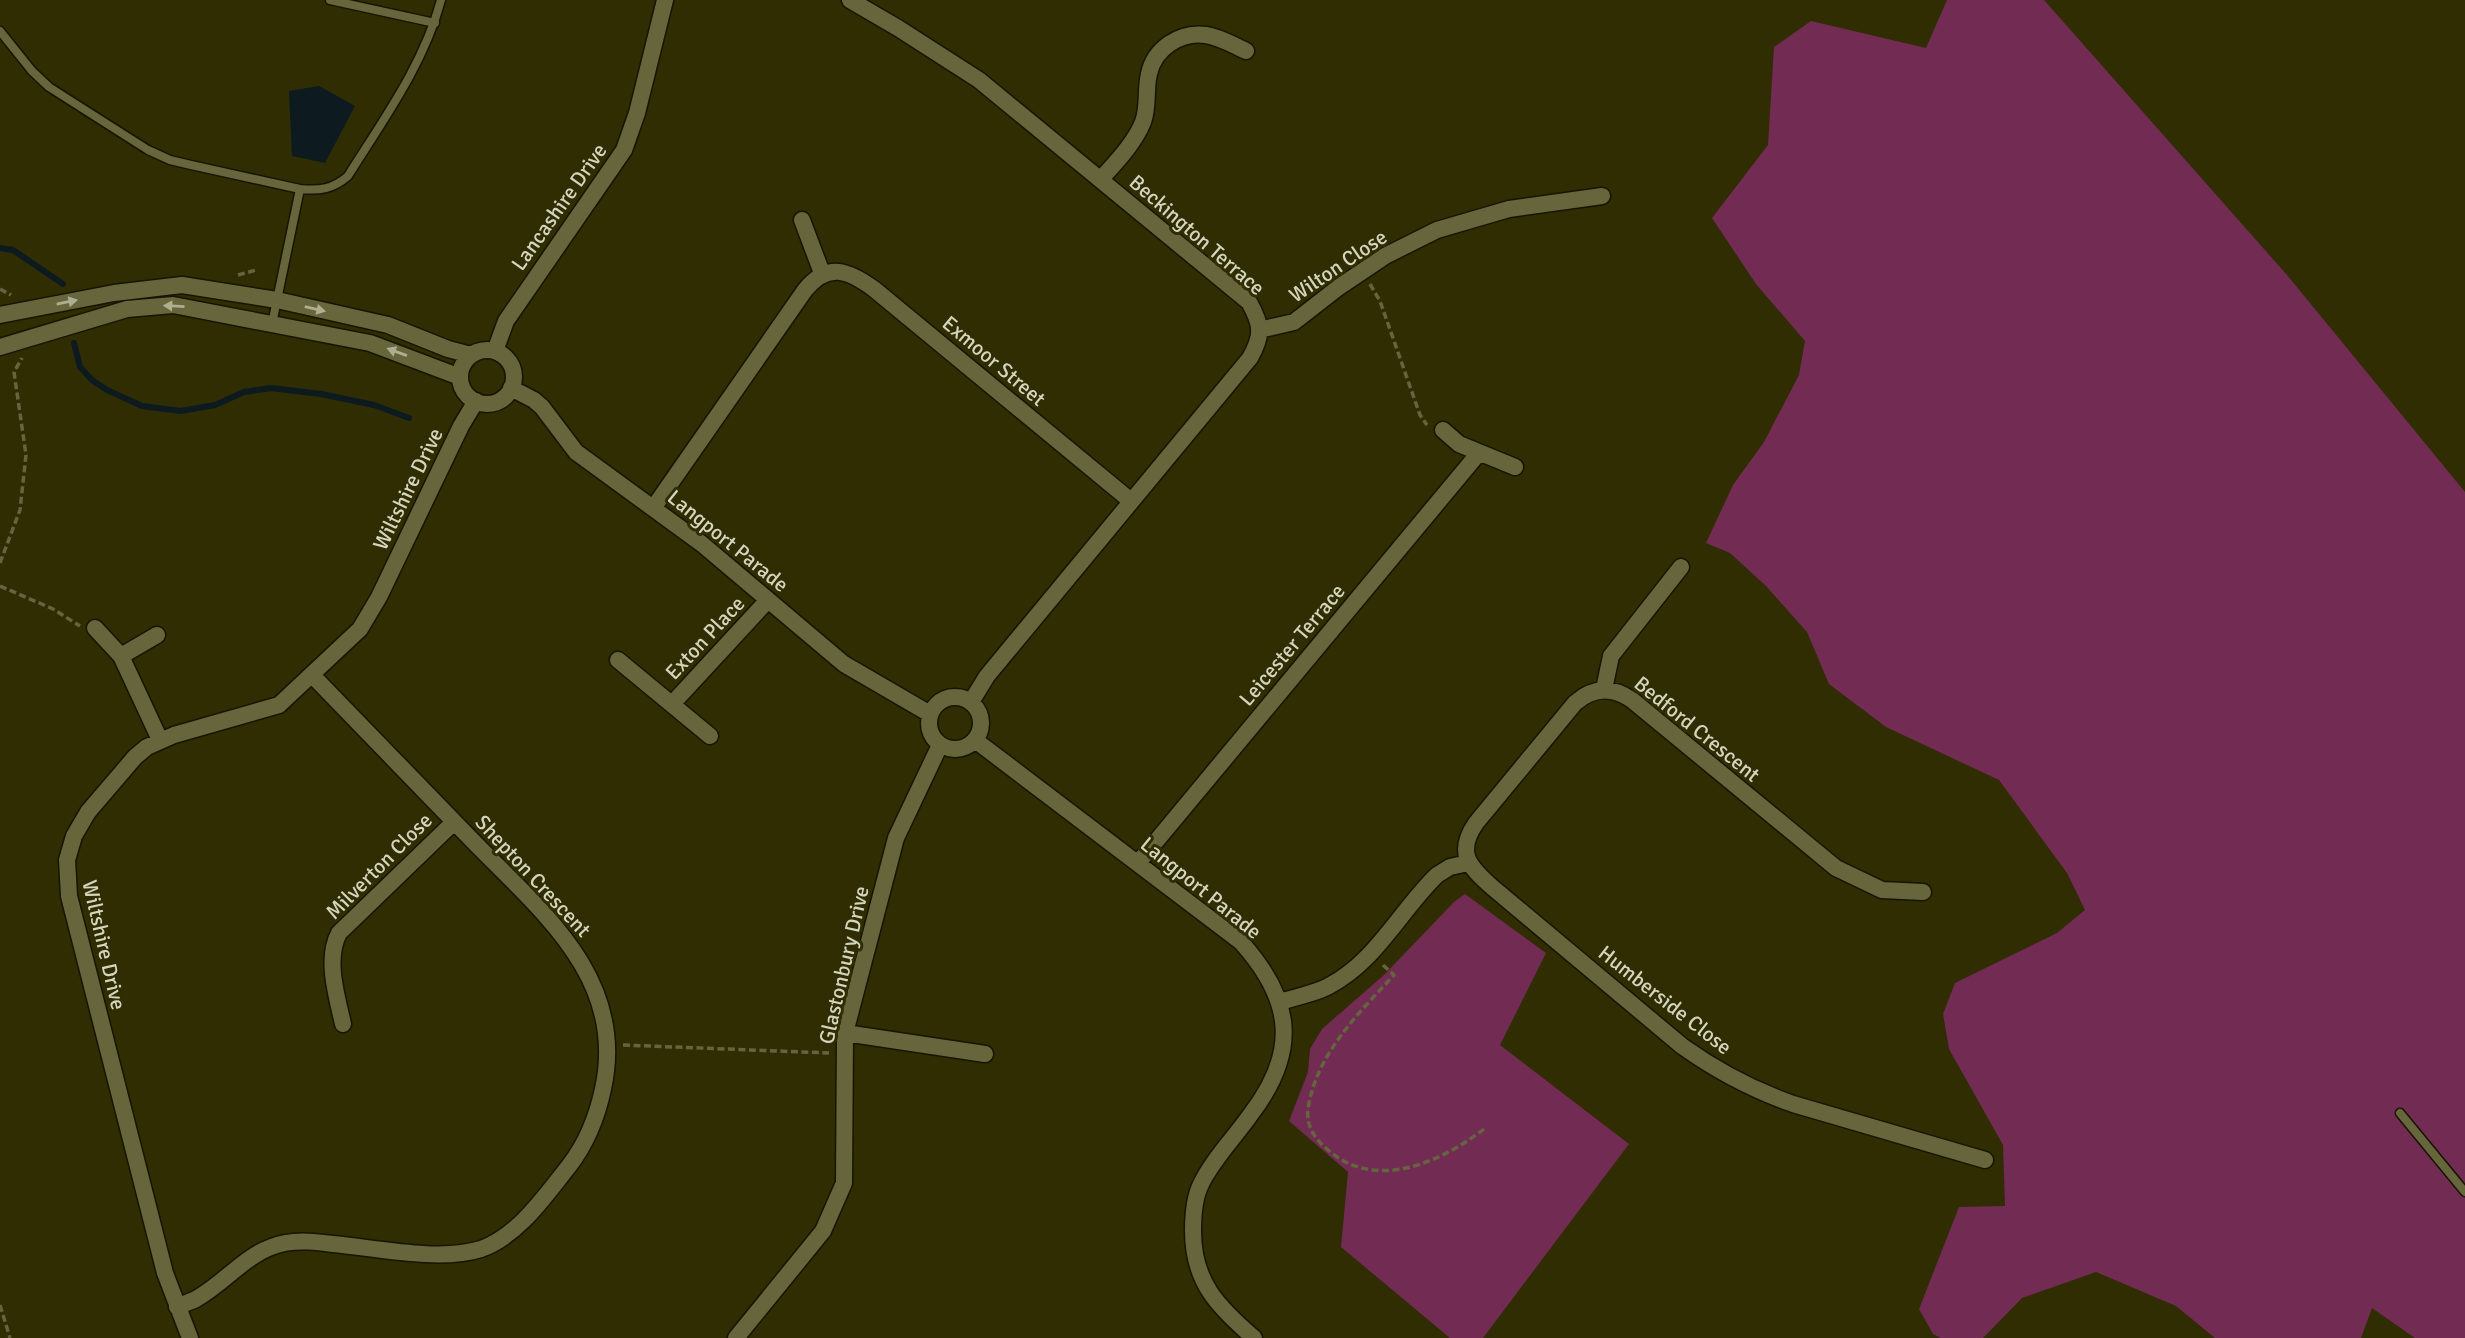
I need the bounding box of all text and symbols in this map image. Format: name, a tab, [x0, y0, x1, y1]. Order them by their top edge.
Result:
street label: Lancashire Drive	[506, 138, 612, 276]
street label: Beckington Terrace	[1124, 169, 1270, 301]
street label: Wilton Close	[1284, 224, 1392, 308]
one-way arrow	[56, 296, 78, 307]
one-way arrow	[163, 300, 185, 311]
one-way arrow	[304, 303, 326, 314]
street label: Exmoor Street	[937, 310, 1051, 412]
one-way arrow	[386, 346, 407, 357]
street label: Wiltshire Drive	[367, 424, 449, 554]
street label: Langport Parade	[662, 484, 794, 598]
street label: Leicester Terrace	[1233, 579, 1351, 711]
street label: Exton Place	[660, 591, 750, 685]
street label: Bedford Crescent	[1629, 670, 1765, 788]
street label: Milverton Close	[320, 807, 438, 925]
street label: Shepton Crescent	[470, 809, 596, 943]
street label: Langport Parade	[1135, 831, 1267, 945]
street label: Wiltshire Drive	[76, 878, 132, 1012]
street label: Glastonbury Drive	[813, 883, 875, 1047]
street label: Humberside Close	[1593, 940, 1737, 1060]

